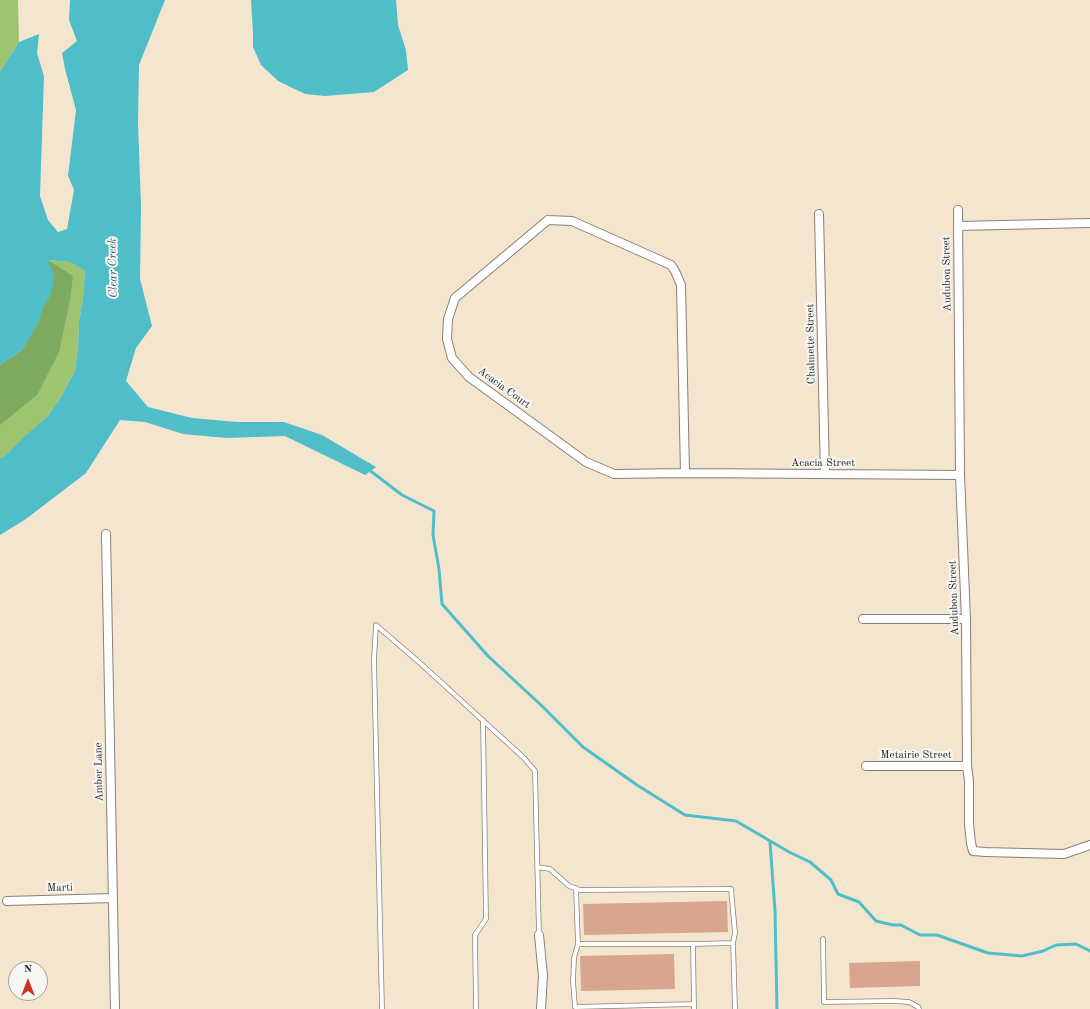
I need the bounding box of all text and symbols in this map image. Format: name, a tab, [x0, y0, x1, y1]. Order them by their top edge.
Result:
street label: Audubon Street	[940, 236, 954, 312]
water label: Clear Creek	[105, 238, 121, 298]
street label: Chalmette Street	[804, 304, 818, 384]
street label: Acacia Court	[475, 364, 533, 412]
street label: Acacia Street	[791, 456, 855, 470]
street label: Audubon Street	[946, 560, 962, 636]
street label: Amber Lane	[92, 742, 106, 802]
street label: Metairie Street	[880, 748, 952, 762]
street label: Marti	[47, 881, 73, 895]
north arrow	[8, 961, 48, 1001]
text: N	[24, 964, 32, 975]

